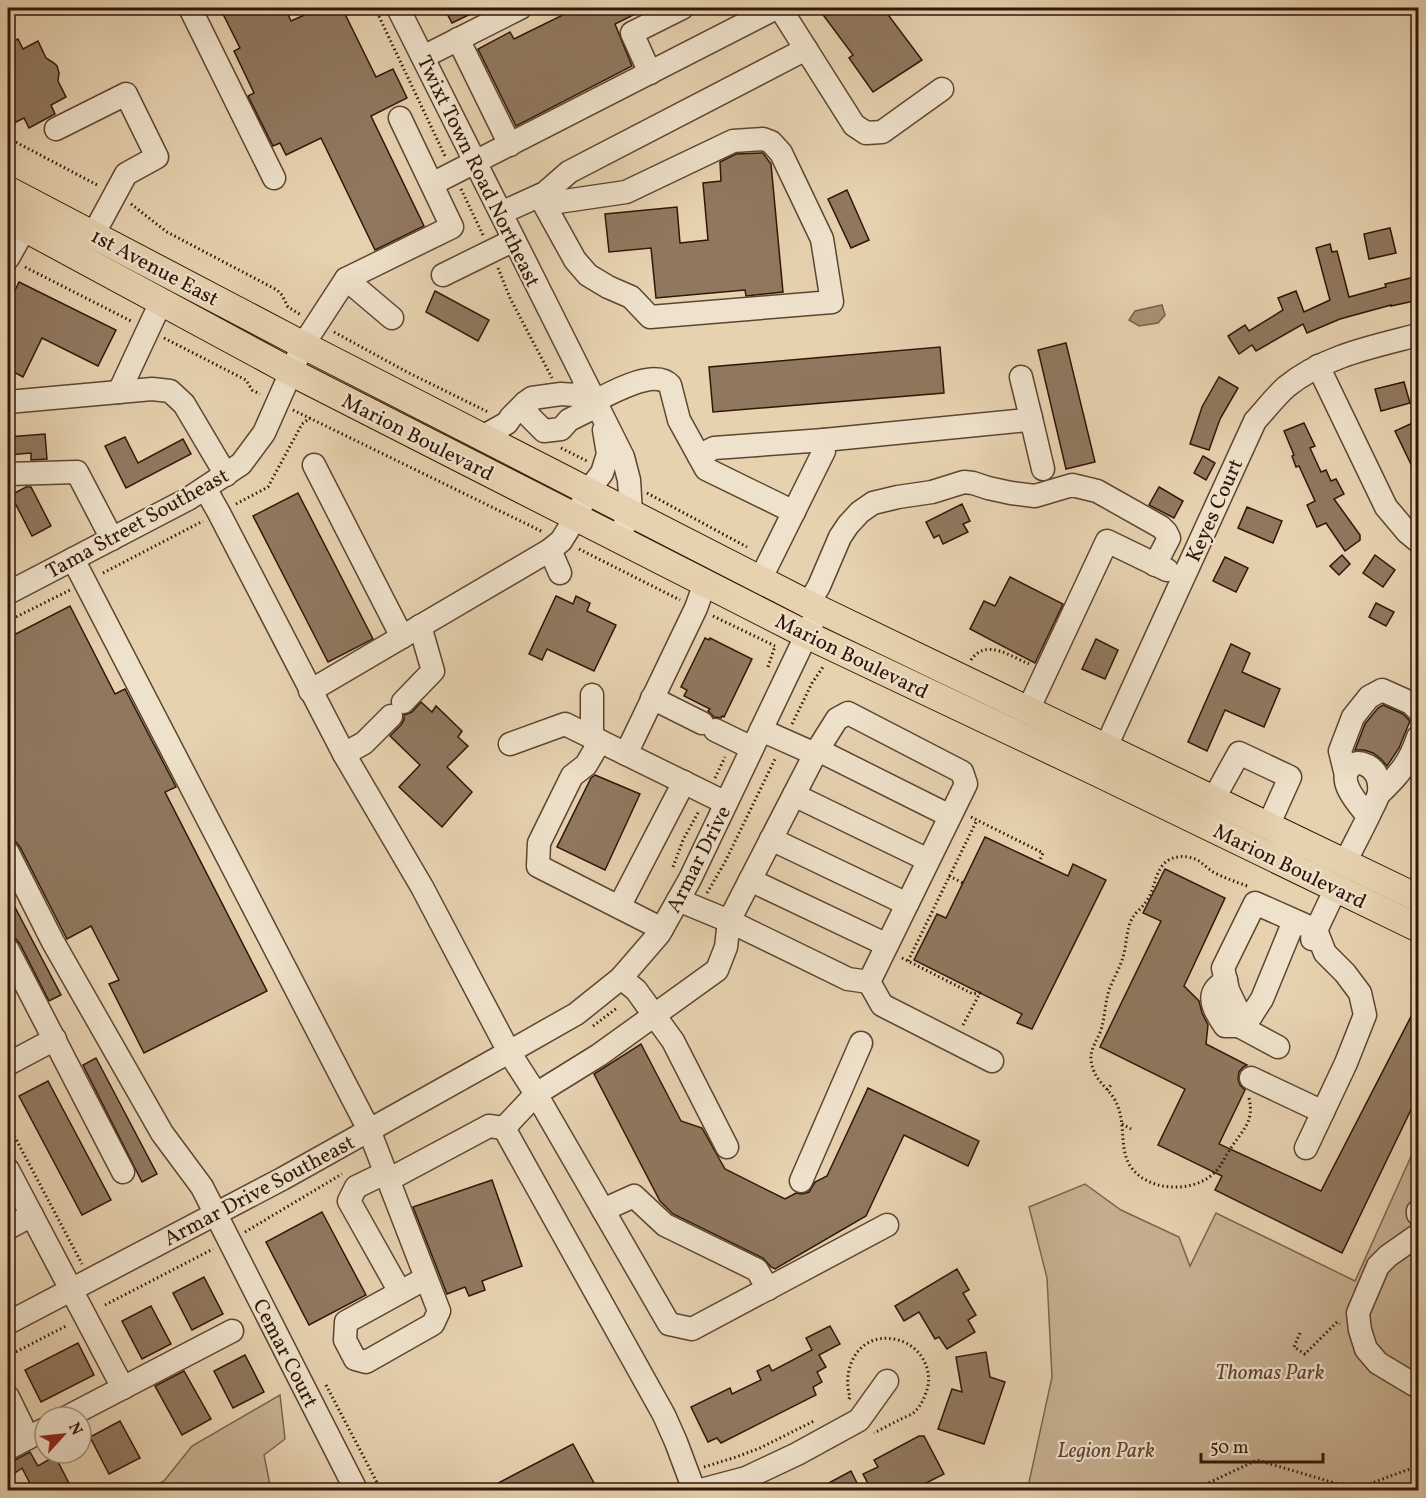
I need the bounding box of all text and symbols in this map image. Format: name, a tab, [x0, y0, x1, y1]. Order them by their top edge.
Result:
street label: Twixt Town Road Northeast	[409, 51, 546, 292]
street label: 1st Avenue East	[85, 222, 223, 314]
street label: Marion Boulevard	[336, 387, 498, 489]
street label: Keyes Court	[1180, 454, 1251, 567]
street label: Tama Street Southeast	[41, 462, 235, 587]
street label: Marion Boulevard	[770, 608, 933, 707]
street label: Armar Drive	[660, 801, 739, 918]
street label: Marion Boulevard	[1208, 818, 1371, 917]
street label: Armar Drive Southeast	[159, 1129, 360, 1254]
street label: Cemar Court	[245, 1294, 325, 1413]
park label: Thomas Park	[1216, 1359, 1325, 1388]
north arrow	[33, 1405, 93, 1465]
text: N	[62, 1419, 87, 1440]
scale bar	[1201, 1426, 1322, 1464]
text: 50 m	[1210, 1436, 1249, 1461]
park label: Legion Park	[1057, 1437, 1155, 1466]

